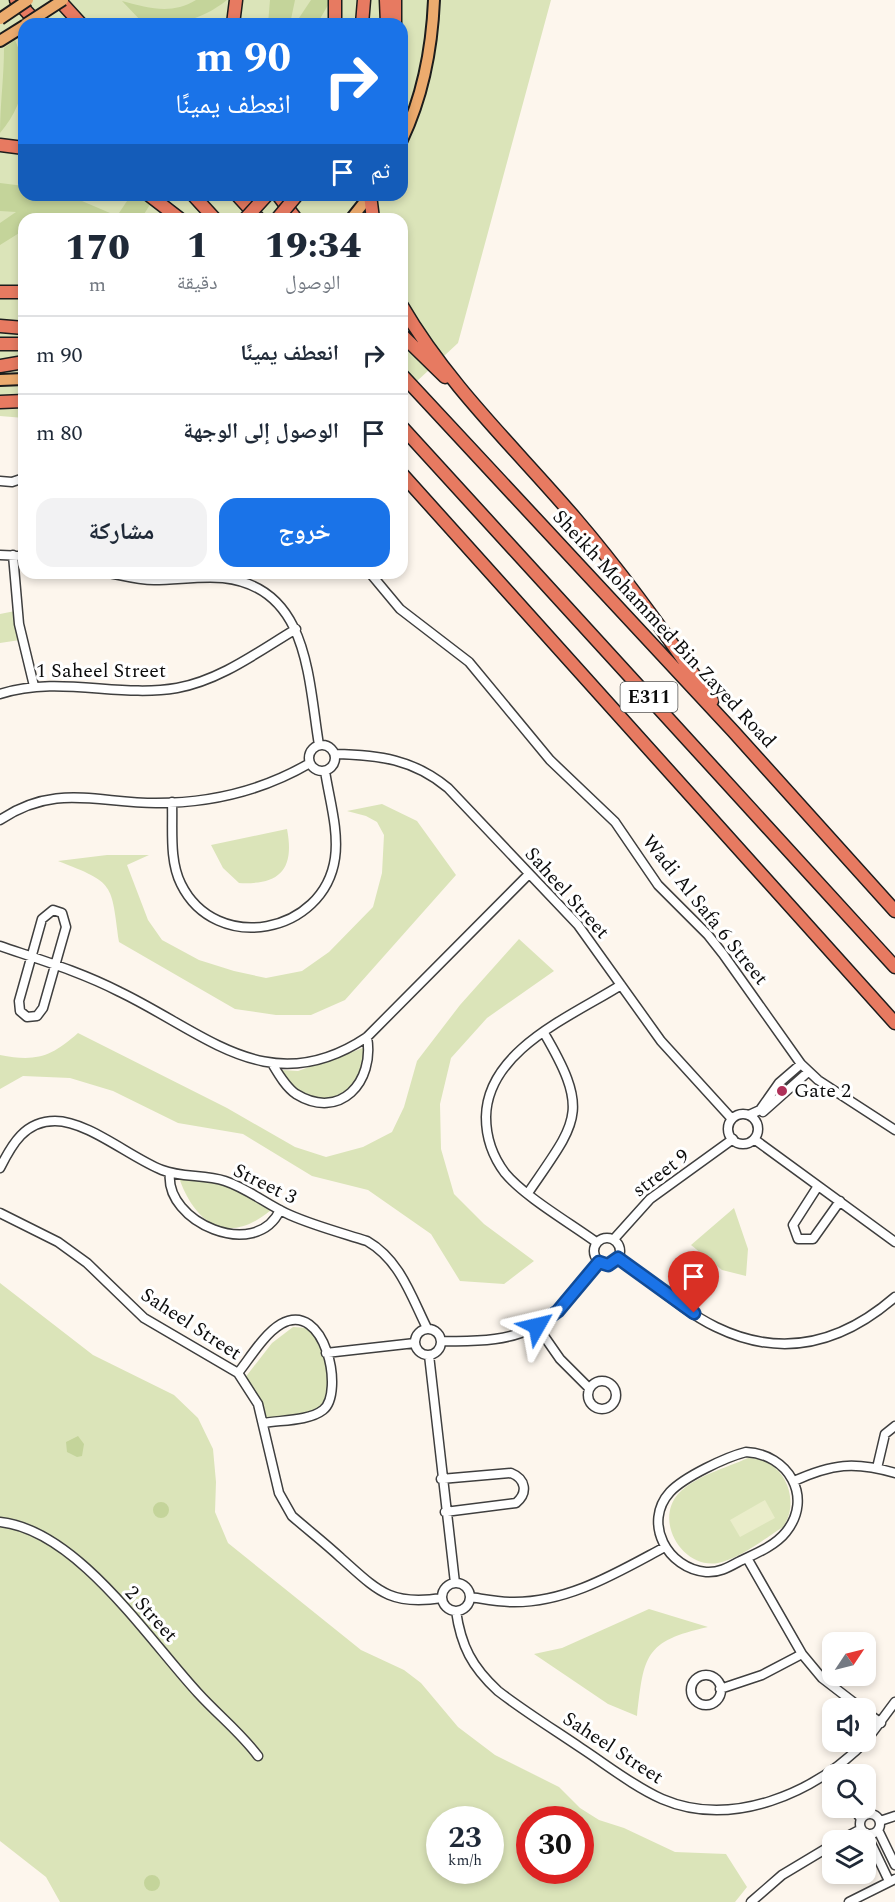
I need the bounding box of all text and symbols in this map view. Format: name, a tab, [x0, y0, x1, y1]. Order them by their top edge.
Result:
text: 90 m	[196, 27, 291, 90]
icon: right	[312, 42, 390, 120]
text: انعطف يمينًا	[175, 84, 291, 126]
text: ثم	[371, 155, 390, 188]
icon: arrive	[326, 156, 359, 189]
text: 1	[186, 219, 208, 274]
text: 19:34	[265, 219, 361, 274]
text: 170	[65, 221, 130, 276]
text: دقيقة	[177, 268, 218, 298]
text: الوصول	[285, 268, 340, 298]
text: m	[89, 270, 106, 300]
text: انعطف يمينًا	[240, 337, 339, 370]
text: 90 m	[36, 339, 82, 372]
icon: right	[357, 339, 390, 372]
text: الوصول إلى الوجهة	[183, 415, 339, 448]
text: 80 m	[36, 417, 82, 450]
icon: arrive	[357, 417, 390, 450]
button: مشاركة	[36, 498, 207, 567]
button: خروج	[219, 498, 390, 567]
street label: Sheikh Mohammed Bin Zayed Road	[545, 503, 783, 755]
street label: 1 Saheel Street	[36, 656, 166, 686]
road number: E311	[620, 682, 678, 712]
street label: Wadi Al Safa 6 Street	[635, 828, 775, 992]
street label: Saheel Street	[517, 840, 617, 946]
place label: Gate 2	[794, 1076, 851, 1106]
marker: Gate 2	[775, 1084, 789, 1098]
street label: street 9	[626, 1141, 696, 1205]
street label: Street 3	[228, 1156, 302, 1212]
pin	[668, 1251, 719, 1313]
icon: arrive	[677, 1260, 710, 1293]
street label: Saheel Street	[135, 1280, 247, 1368]
position arrow	[505, 1294, 569, 1358]
street label: 2 Street	[117, 1579, 185, 1649]
north arrow	[822, 1632, 876, 1686]
map controls	[822, 1632, 876, 1884]
button: sound	[822, 1698, 876, 1752]
street label: Saheel Street	[557, 1704, 669, 1792]
button: search	[822, 1764, 876, 1818]
speed limit sign: 30	[516, 1806, 594, 1884]
text: 23	[448, 1815, 482, 1861]
button: layers	[822, 1830, 876, 1884]
text: km/h	[448, 1849, 482, 1872]

